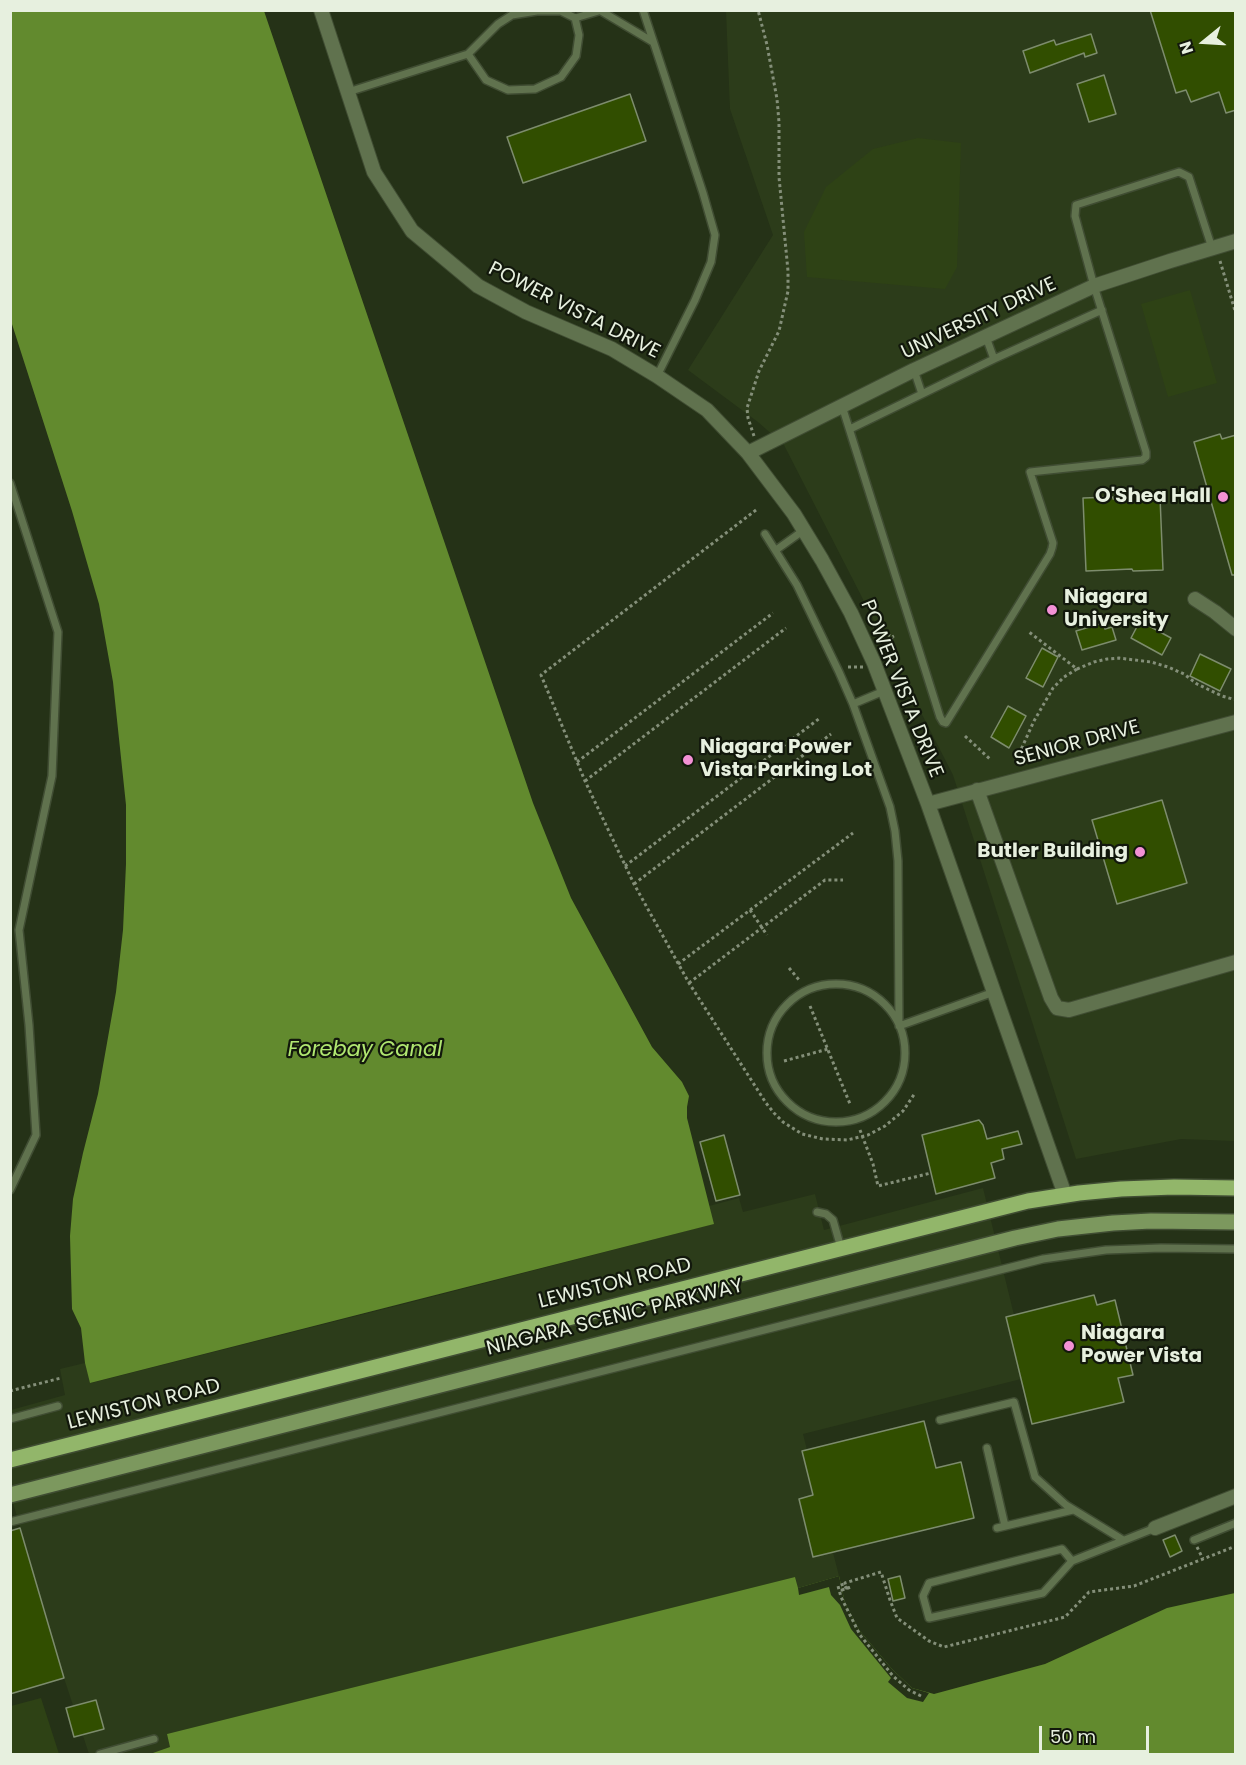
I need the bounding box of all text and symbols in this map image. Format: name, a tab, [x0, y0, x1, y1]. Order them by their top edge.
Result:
north arrow	[1174, 12, 1234, 72]
text: N	[1174, 38, 1199, 57]
street label: POWER VISTA DRIVE	[484, 257, 664, 365]
street label: UNIVERSITY DRIVE	[898, 273, 1060, 365]
place label: O'Shea Hall	[1095, 485, 1211, 509]
marker: O'Shea Hall	[1216, 490, 1230, 504]
place label: Niagara University	[1064, 586, 1169, 633]
street label: POWER VISTA DRIVE	[854, 597, 948, 781]
marker: Niagara University	[1045, 603, 1059, 617]
street label: SENIOR DRIVE	[1011, 716, 1143, 772]
place label: Niagara Power Vista Parking Lot	[700, 736, 872, 783]
marker: Niagara Power Vista Parking Lot	[681, 753, 695, 767]
place label: Butler Building	[977, 840, 1128, 864]
marker: Butler Building	[1133, 845, 1147, 859]
water label: Forebay Canal	[288, 1038, 442, 1064]
street label: LEWISTON ROAD	[536, 1253, 694, 1315]
street label: NIAGARA SCENIC PARKWAY	[484, 1274, 746, 1362]
place label: Niagara Power Vista	[1081, 1322, 1202, 1369]
marker: Niagara Power Vista	[1062, 1339, 1076, 1353]
street label: LEWISTON ROAD	[65, 1374, 223, 1436]
scale bar	[1042, 1714, 1152, 1752]
text: 50 m	[1050, 1724, 1096, 1749]

